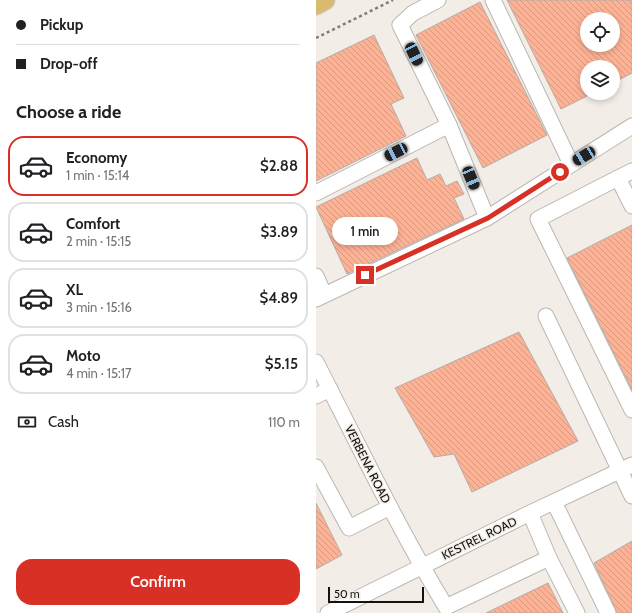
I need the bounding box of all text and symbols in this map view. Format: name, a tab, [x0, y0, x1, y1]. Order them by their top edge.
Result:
map controls	[580, 12, 620, 100]
button: locate	[580, 12, 620, 52]
text: Pickup	[40, 16, 83, 34]
car	[403, 41, 425, 67]
text: Drop-off	[40, 55, 98, 73]
button: layers	[580, 60, 620, 100]
text: Choose a ride	[16, 101, 121, 123]
car	[383, 141, 409, 163]
car	[571, 145, 597, 167]
icon: car	[18, 148, 54, 184]
text: Economy	[66, 149, 127, 167]
text: $2.88	[260, 157, 298, 175]
route start	[551, 163, 569, 181]
car	[461, 165, 481, 191]
text: 1 min · 15:14	[66, 167, 129, 183]
icon: car	[18, 214, 54, 250]
text: Comfort	[66, 215, 120, 233]
callout: 1 min	[332, 217, 398, 245]
text: $3.89	[260, 223, 298, 241]
text: 1 min	[350, 223, 380, 239]
text: 2 min · 15:15	[66, 233, 131, 249]
route end	[356, 266, 374, 284]
icon: car	[18, 280, 54, 316]
text: XL	[66, 281, 83, 299]
text: $4.89	[259, 289, 298, 307]
text: 3 min · 15:16	[66, 299, 132, 315]
icon: car	[18, 346, 54, 382]
text: Moto	[66, 347, 100, 365]
text: $5.15	[265, 355, 298, 373]
text: 4 min · 15:17	[66, 365, 132, 381]
icon: cash	[16, 411, 38, 433]
text: Cash	[48, 413, 79, 431]
text: 110 m	[268, 414, 300, 430]
street label: VERBENA ROAD	[342, 422, 394, 506]
street label: KESTREL ROAD	[439, 513, 519, 563]
button: Confirm	[16, 559, 300, 605]
scale bar	[328, 585, 424, 604]
text: 50 m	[334, 587, 360, 601]

